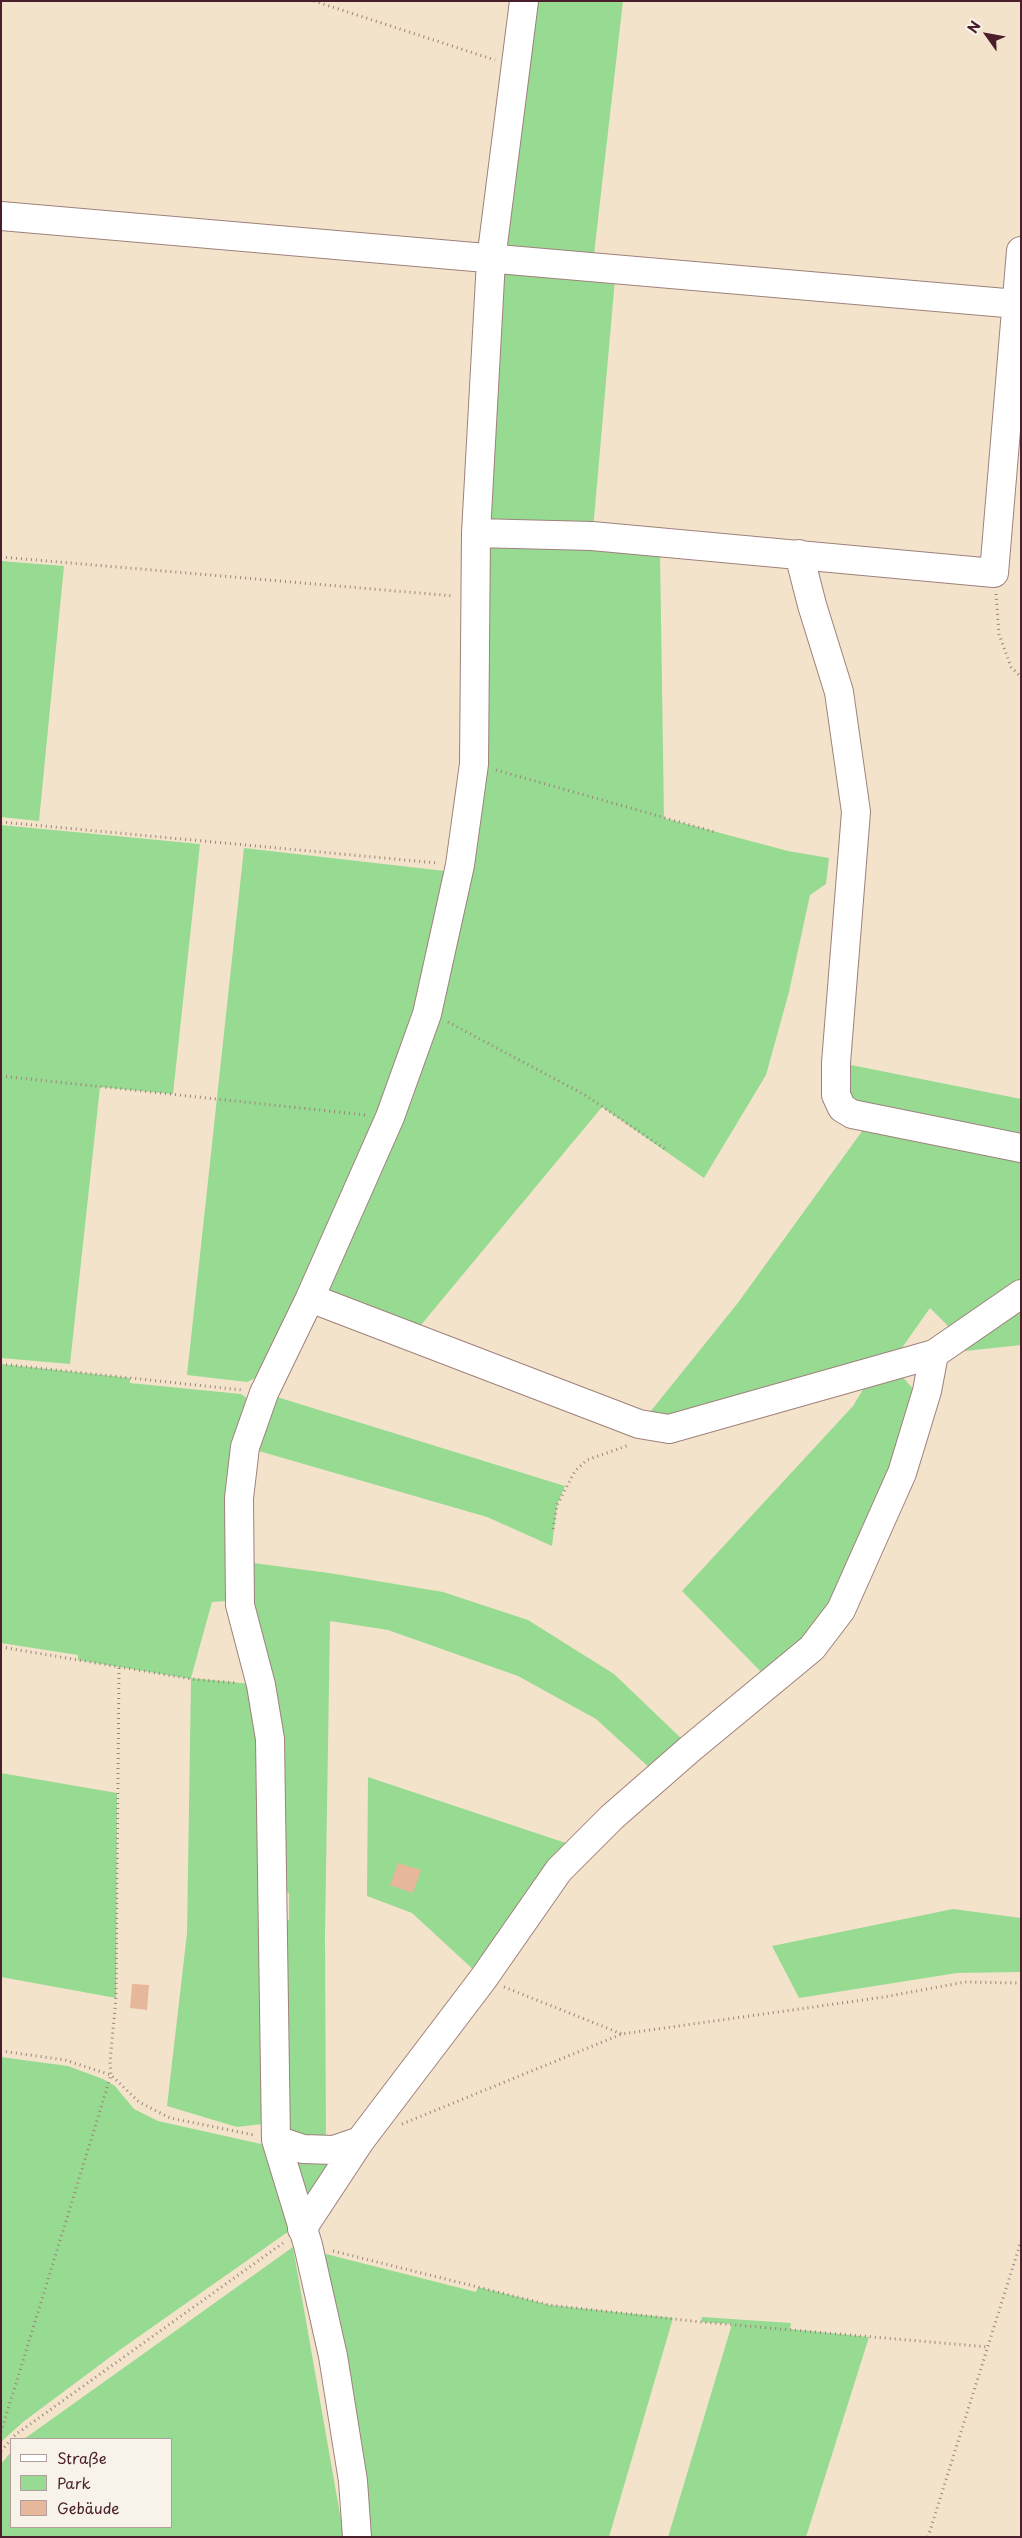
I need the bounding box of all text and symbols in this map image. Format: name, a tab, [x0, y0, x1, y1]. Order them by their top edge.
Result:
north arrow	[962, 10, 1012, 60]
text: N	[962, 17, 986, 37]
legend	[10, 2438, 172, 2528]
text: Straße	[57, 2446, 107, 2469]
text: Park	[57, 2471, 91, 2494]
text: Gebäude	[57, 2496, 119, 2519]

